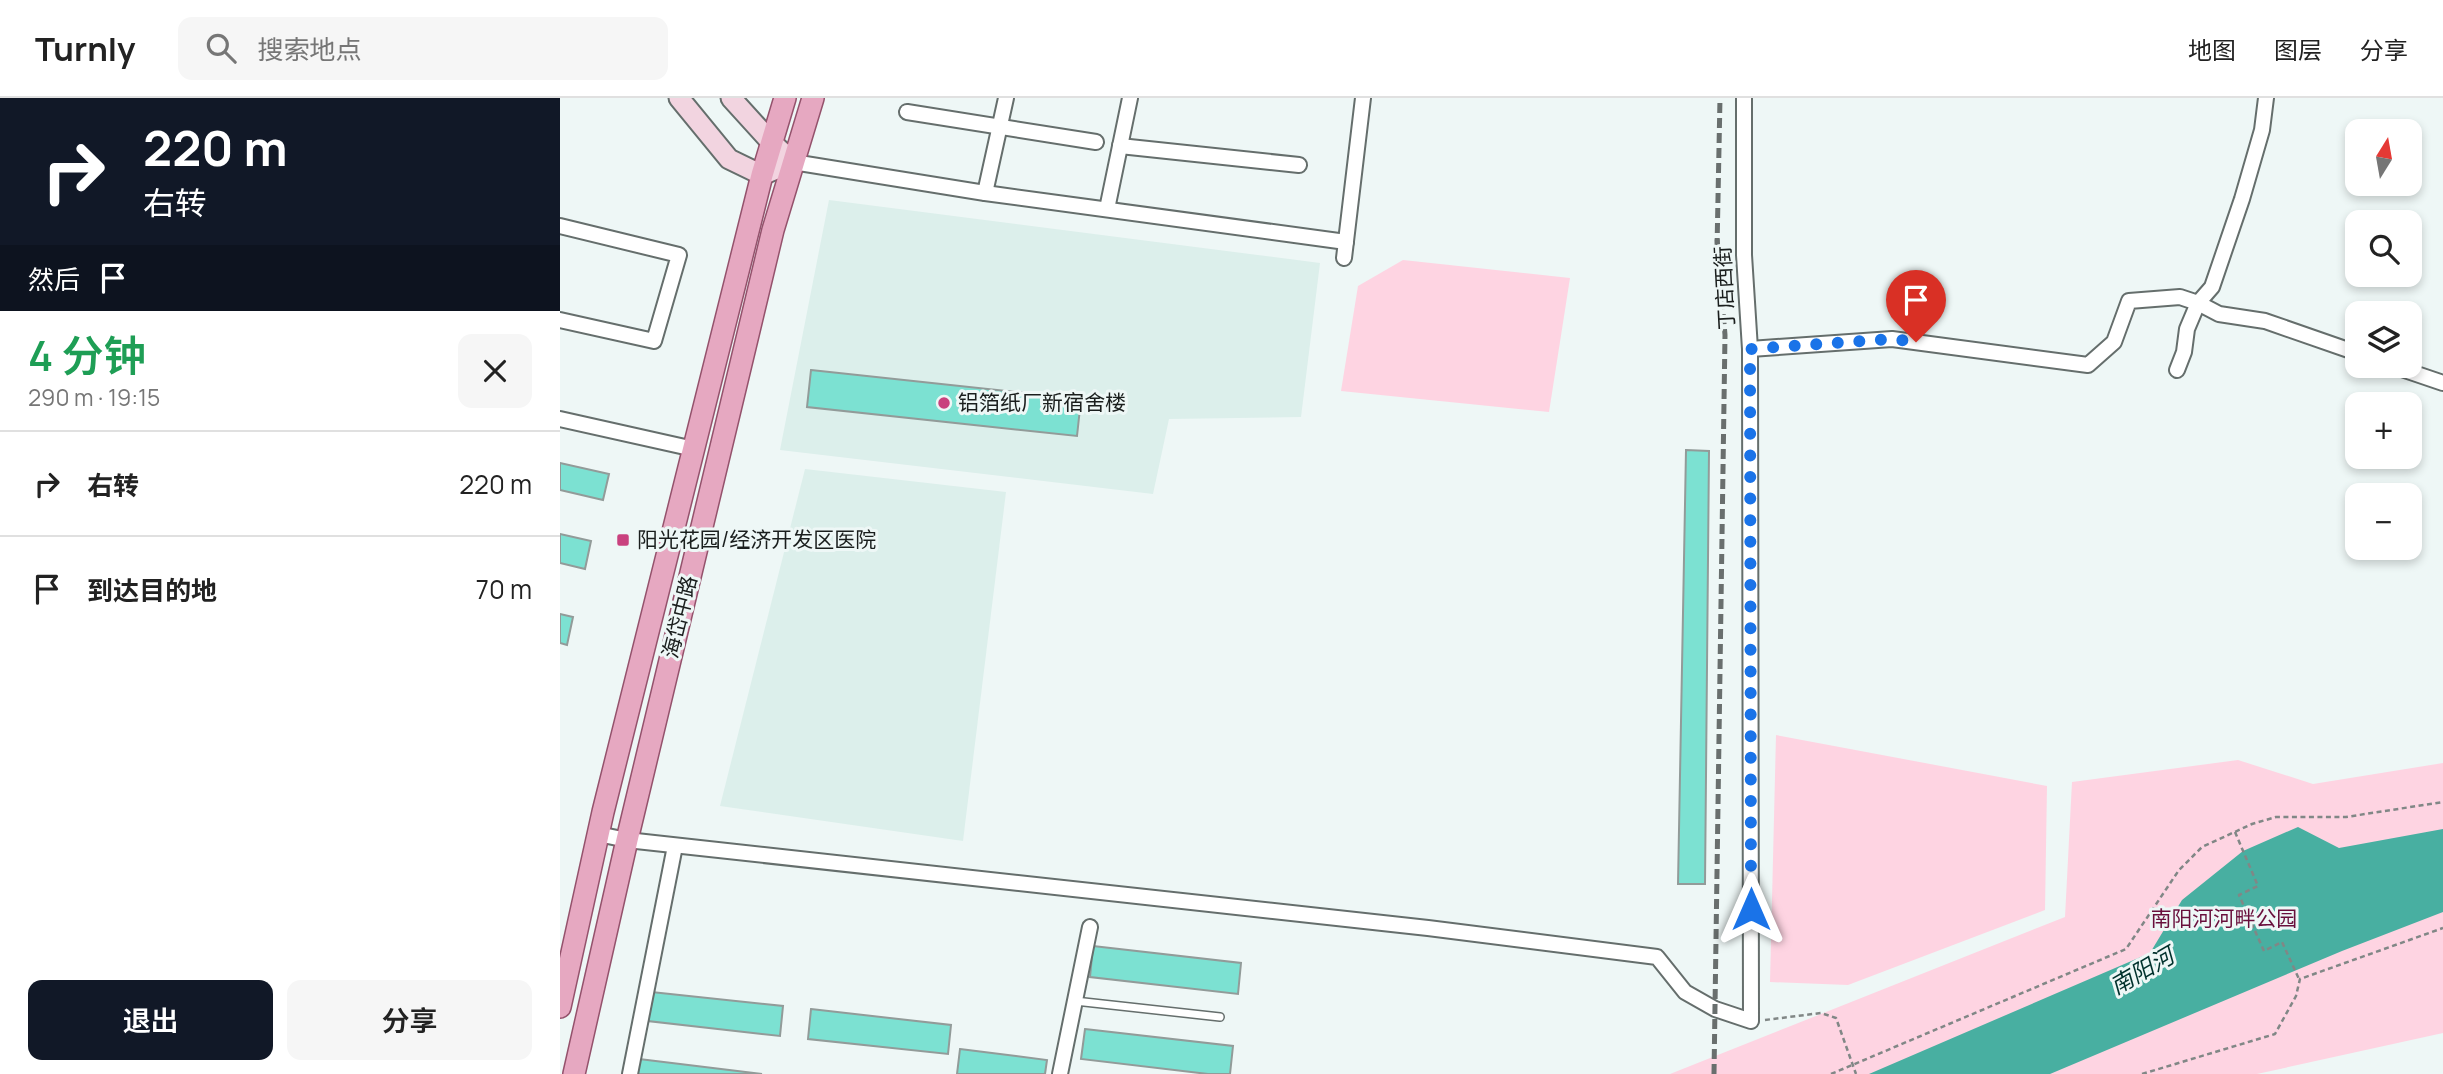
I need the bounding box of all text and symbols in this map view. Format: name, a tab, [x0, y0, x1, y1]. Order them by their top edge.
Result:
search box	[178, 17, 668, 80]
text: Turnly	[35, 26, 136, 71]
icon: search	[202, 29, 240, 67]
text: 搜索地点	[258, 31, 362, 67]
text: 地图	[2188, 33, 2236, 66]
text: 图层	[2274, 33, 2322, 66]
text: 分享	[2360, 33, 2408, 66]
text: 220 m	[143, 114, 287, 181]
north arrow	[2345, 119, 2422, 196]
map controls	[2345, 119, 2422, 560]
icon: right	[28, 126, 119, 217]
text: 右转	[143, 181, 207, 225]
button: search	[2345, 210, 2422, 287]
street label: 丁店西街	[1708, 245, 1740, 331]
icon: arrive	[94, 259, 132, 297]
text: 然后	[28, 261, 80, 297]
pin	[1886, 270, 1946, 342]
icon: arrive	[1897, 281, 1935, 319]
button: layers	[2345, 301, 2422, 378]
text: 4 分钟	[28, 326, 146, 384]
button: close	[458, 334, 532, 408]
text: 290 m · 19:15	[28, 381, 160, 413]
place label: 铝箔纸厂新宿舍楼	[958, 388, 1126, 416]
button: +	[2345, 392, 2422, 469]
marker: 铝箔纸厂新宿舍楼	[936, 395, 952, 411]
icon: right	[28, 465, 66, 503]
text: 220 m	[459, 466, 532, 502]
text: 右转	[87, 467, 139, 503]
button: −	[2345, 483, 2422, 560]
place label: 阳光花园/经济开发区医院	[637, 525, 876, 553]
marker: 阳光花园/经济开发区医院	[615, 532, 631, 548]
icon: arrive	[28, 570, 66, 608]
text: 70 m	[476, 571, 532, 607]
text: 到达目的地	[87, 572, 217, 608]
street label: 海岱中路	[655, 573, 703, 661]
position arrow	[1714, 872, 1788, 946]
park label: 南阳河河畔公园	[2151, 904, 2298, 932]
water label: 南阳河	[2104, 937, 2183, 1001]
button: 退出	[28, 980, 273, 1060]
button: 分享	[287, 980, 532, 1060]

